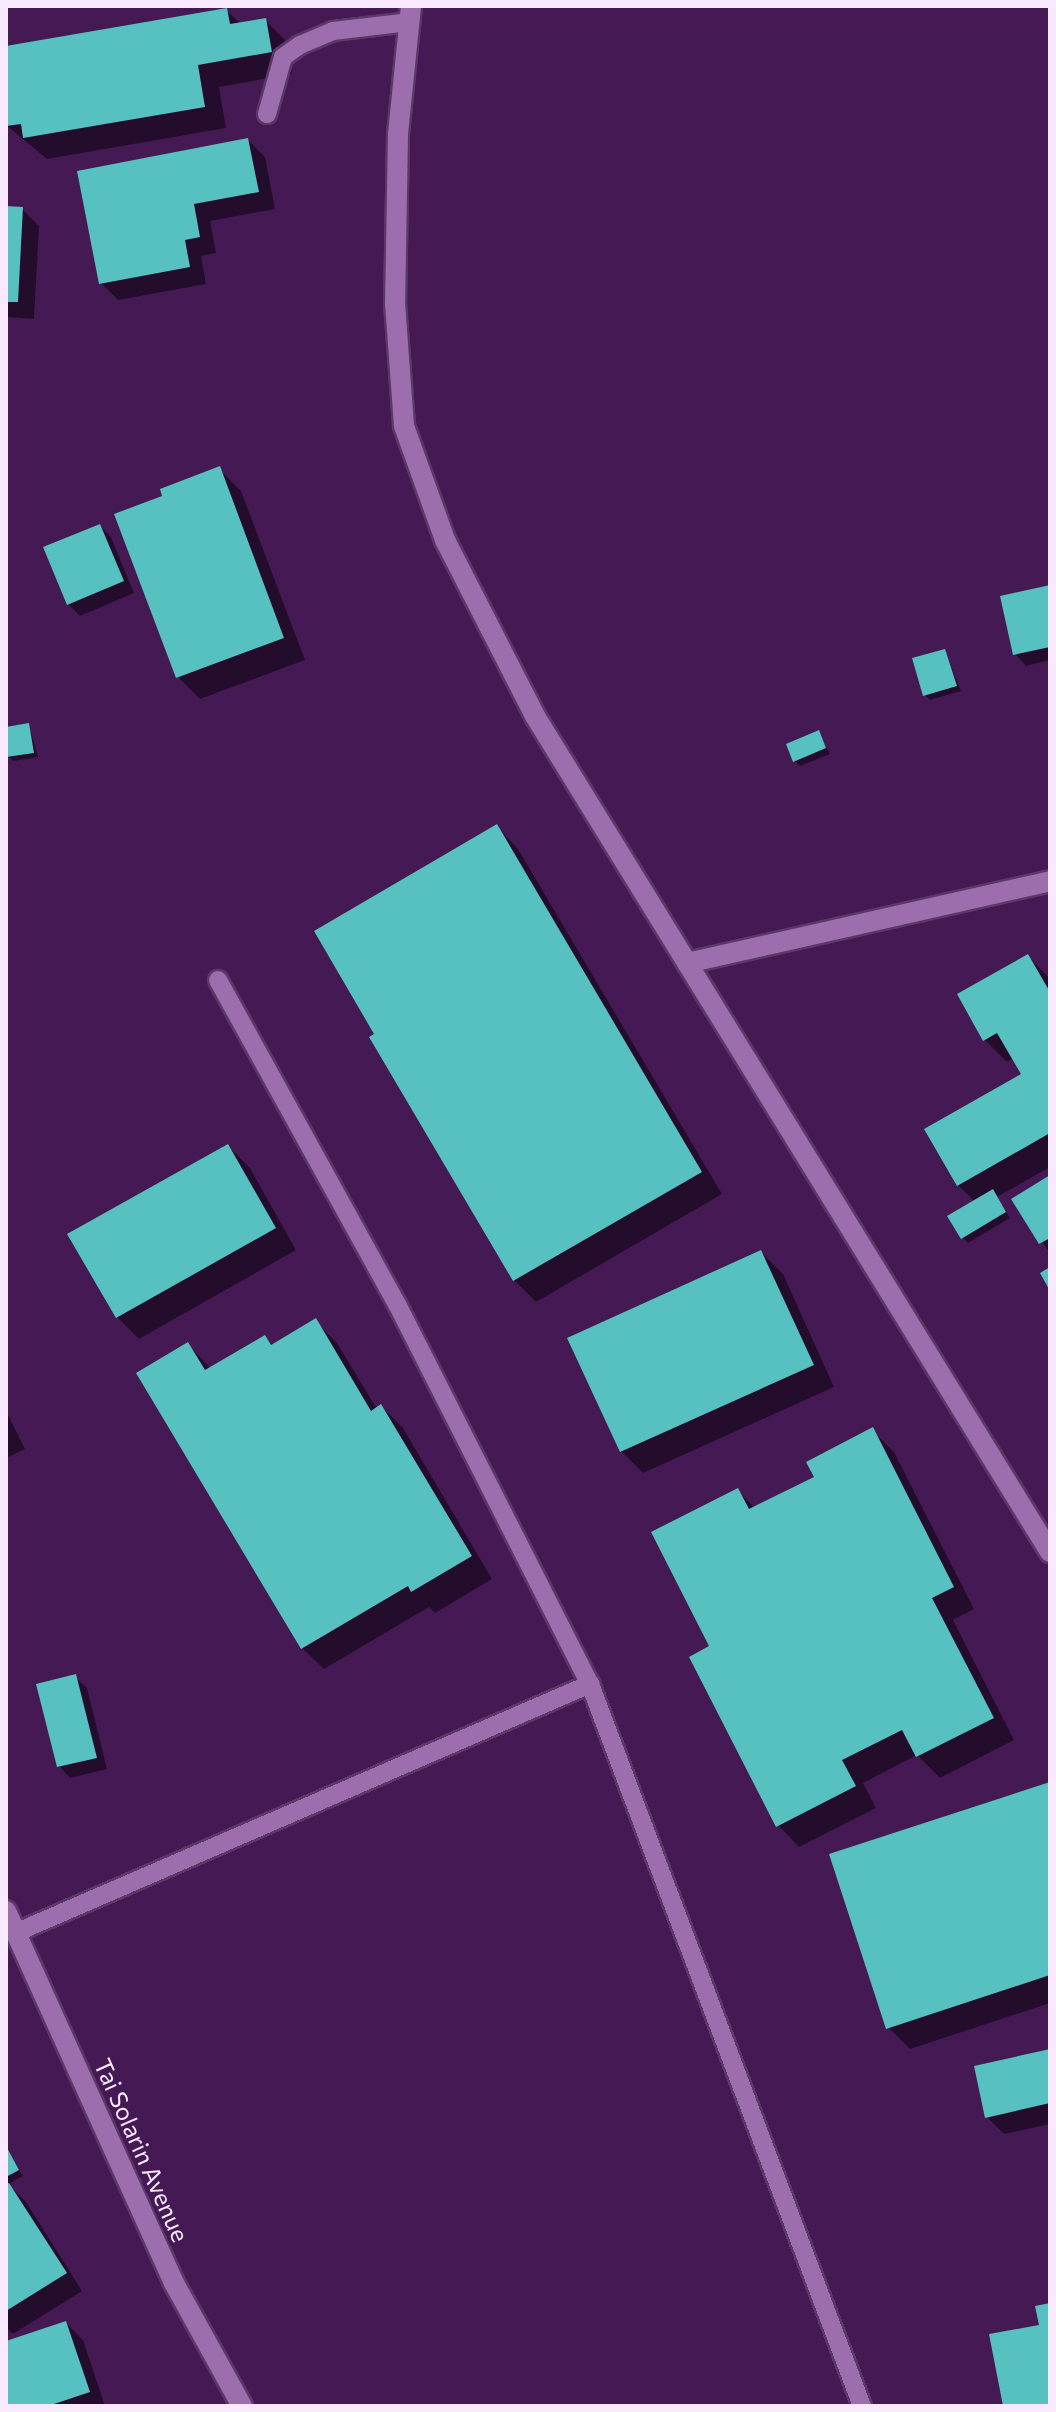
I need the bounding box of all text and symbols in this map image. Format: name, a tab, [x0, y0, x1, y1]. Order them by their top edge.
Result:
street label: Tai Solarin Avenue	[89, 2054, 195, 2246]

